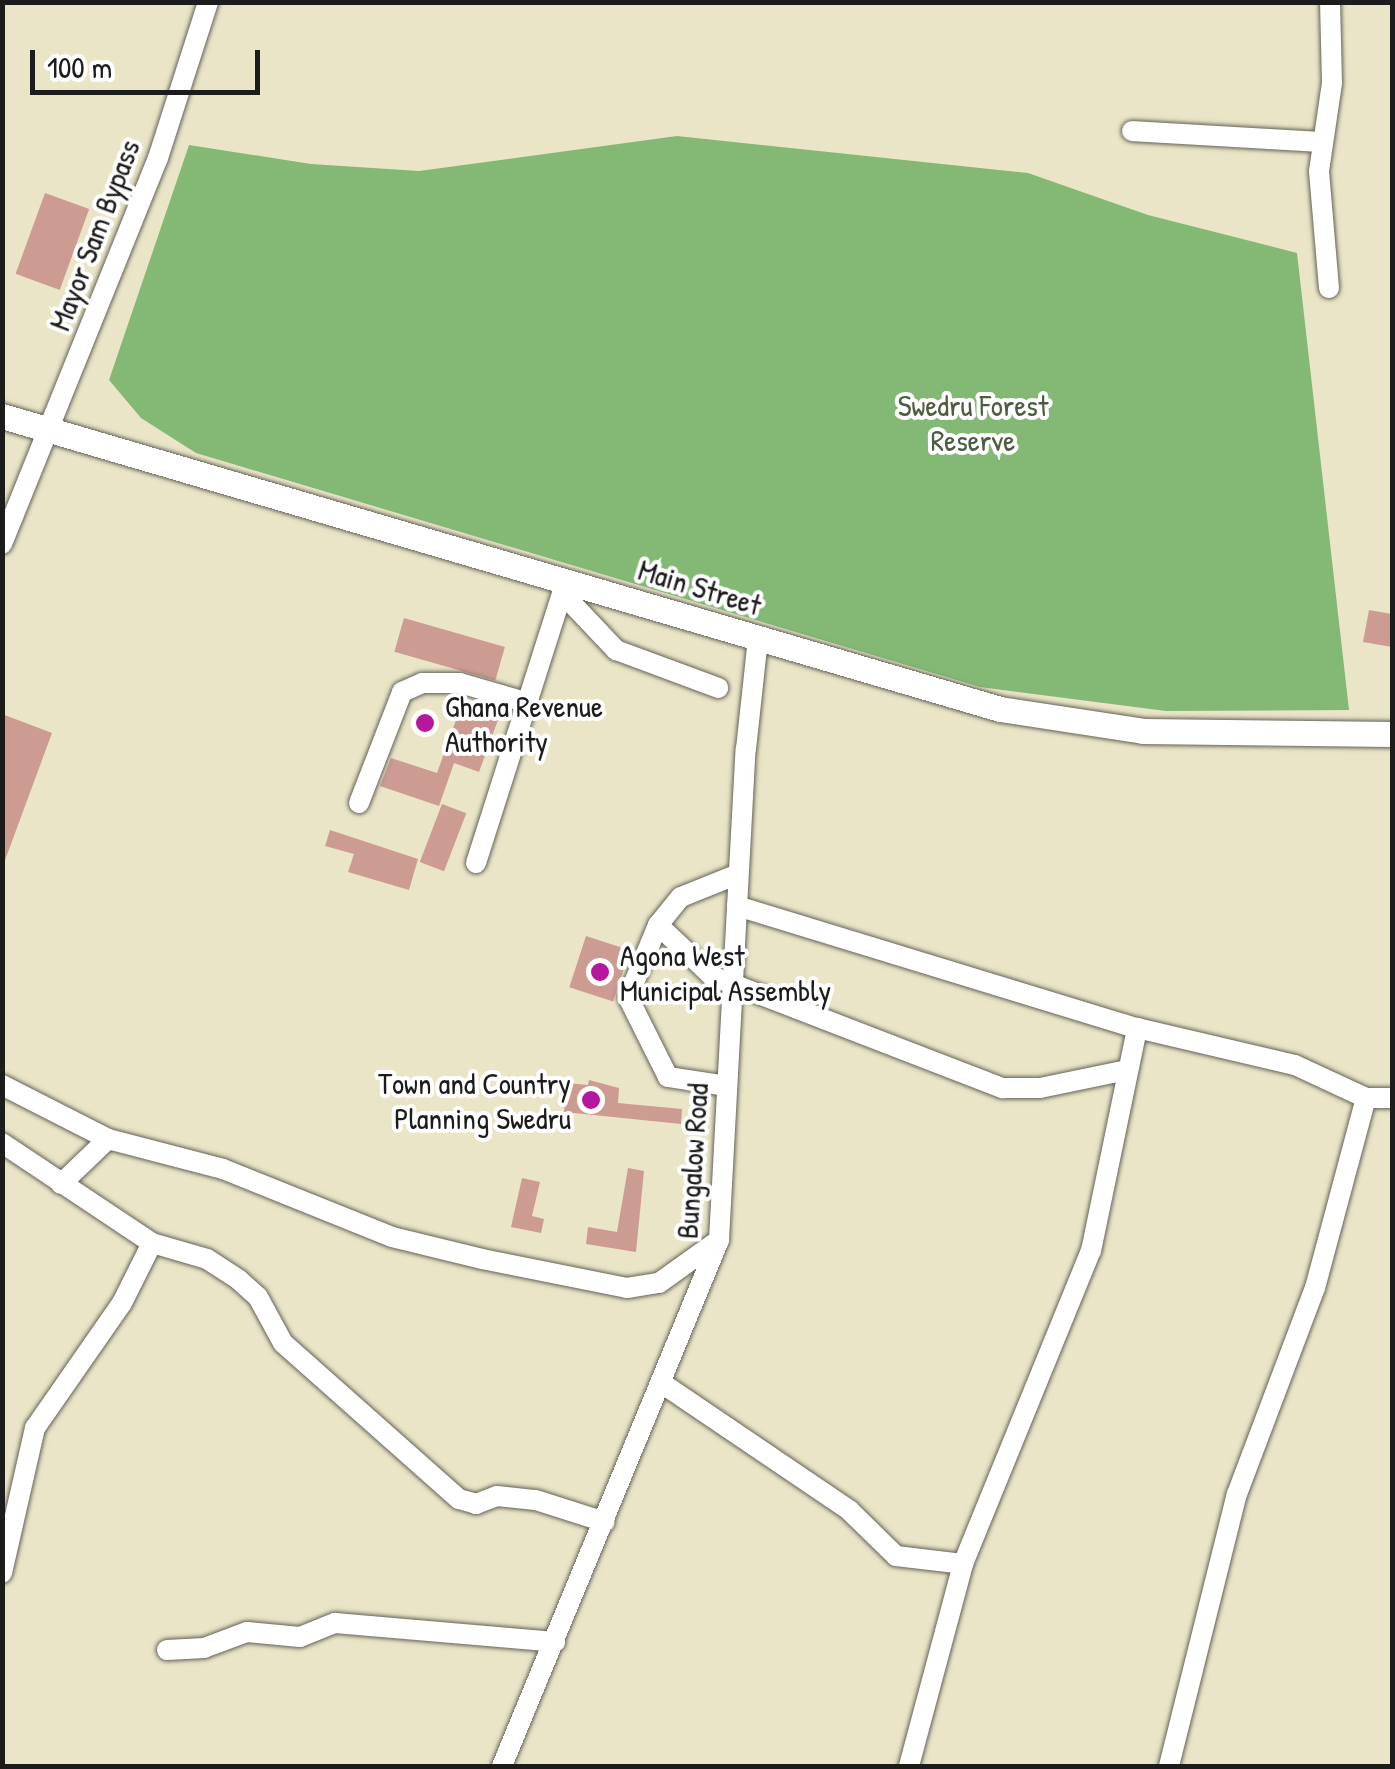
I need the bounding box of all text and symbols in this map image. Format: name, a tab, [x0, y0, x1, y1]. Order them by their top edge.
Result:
scale bar	[35, 30, 265, 92]
text: 100 m	[47, 47, 112, 87]
street label: Mayor Sam Bypass	[41, 135, 147, 335]
park label: Swedru Forest Reserve	[898, 387, 1048, 458]
street label: Main Street	[634, 551, 766, 623]
place label: Ghana Revenue Authority	[445, 688, 603, 758]
marker: Ghana Revenue Authority	[414, 712, 436, 734]
place label: Agona West Municipal Assembly	[620, 937, 831, 1008]
marker: Agona West Municipal Assembly	[589, 961, 611, 983]
place label: Town and Country Planning Swedru	[378, 1065, 571, 1136]
street label: Bungalow Road	[669, 1082, 715, 1240]
marker: Town and Country Planning Swedru	[580, 1089, 602, 1111]

